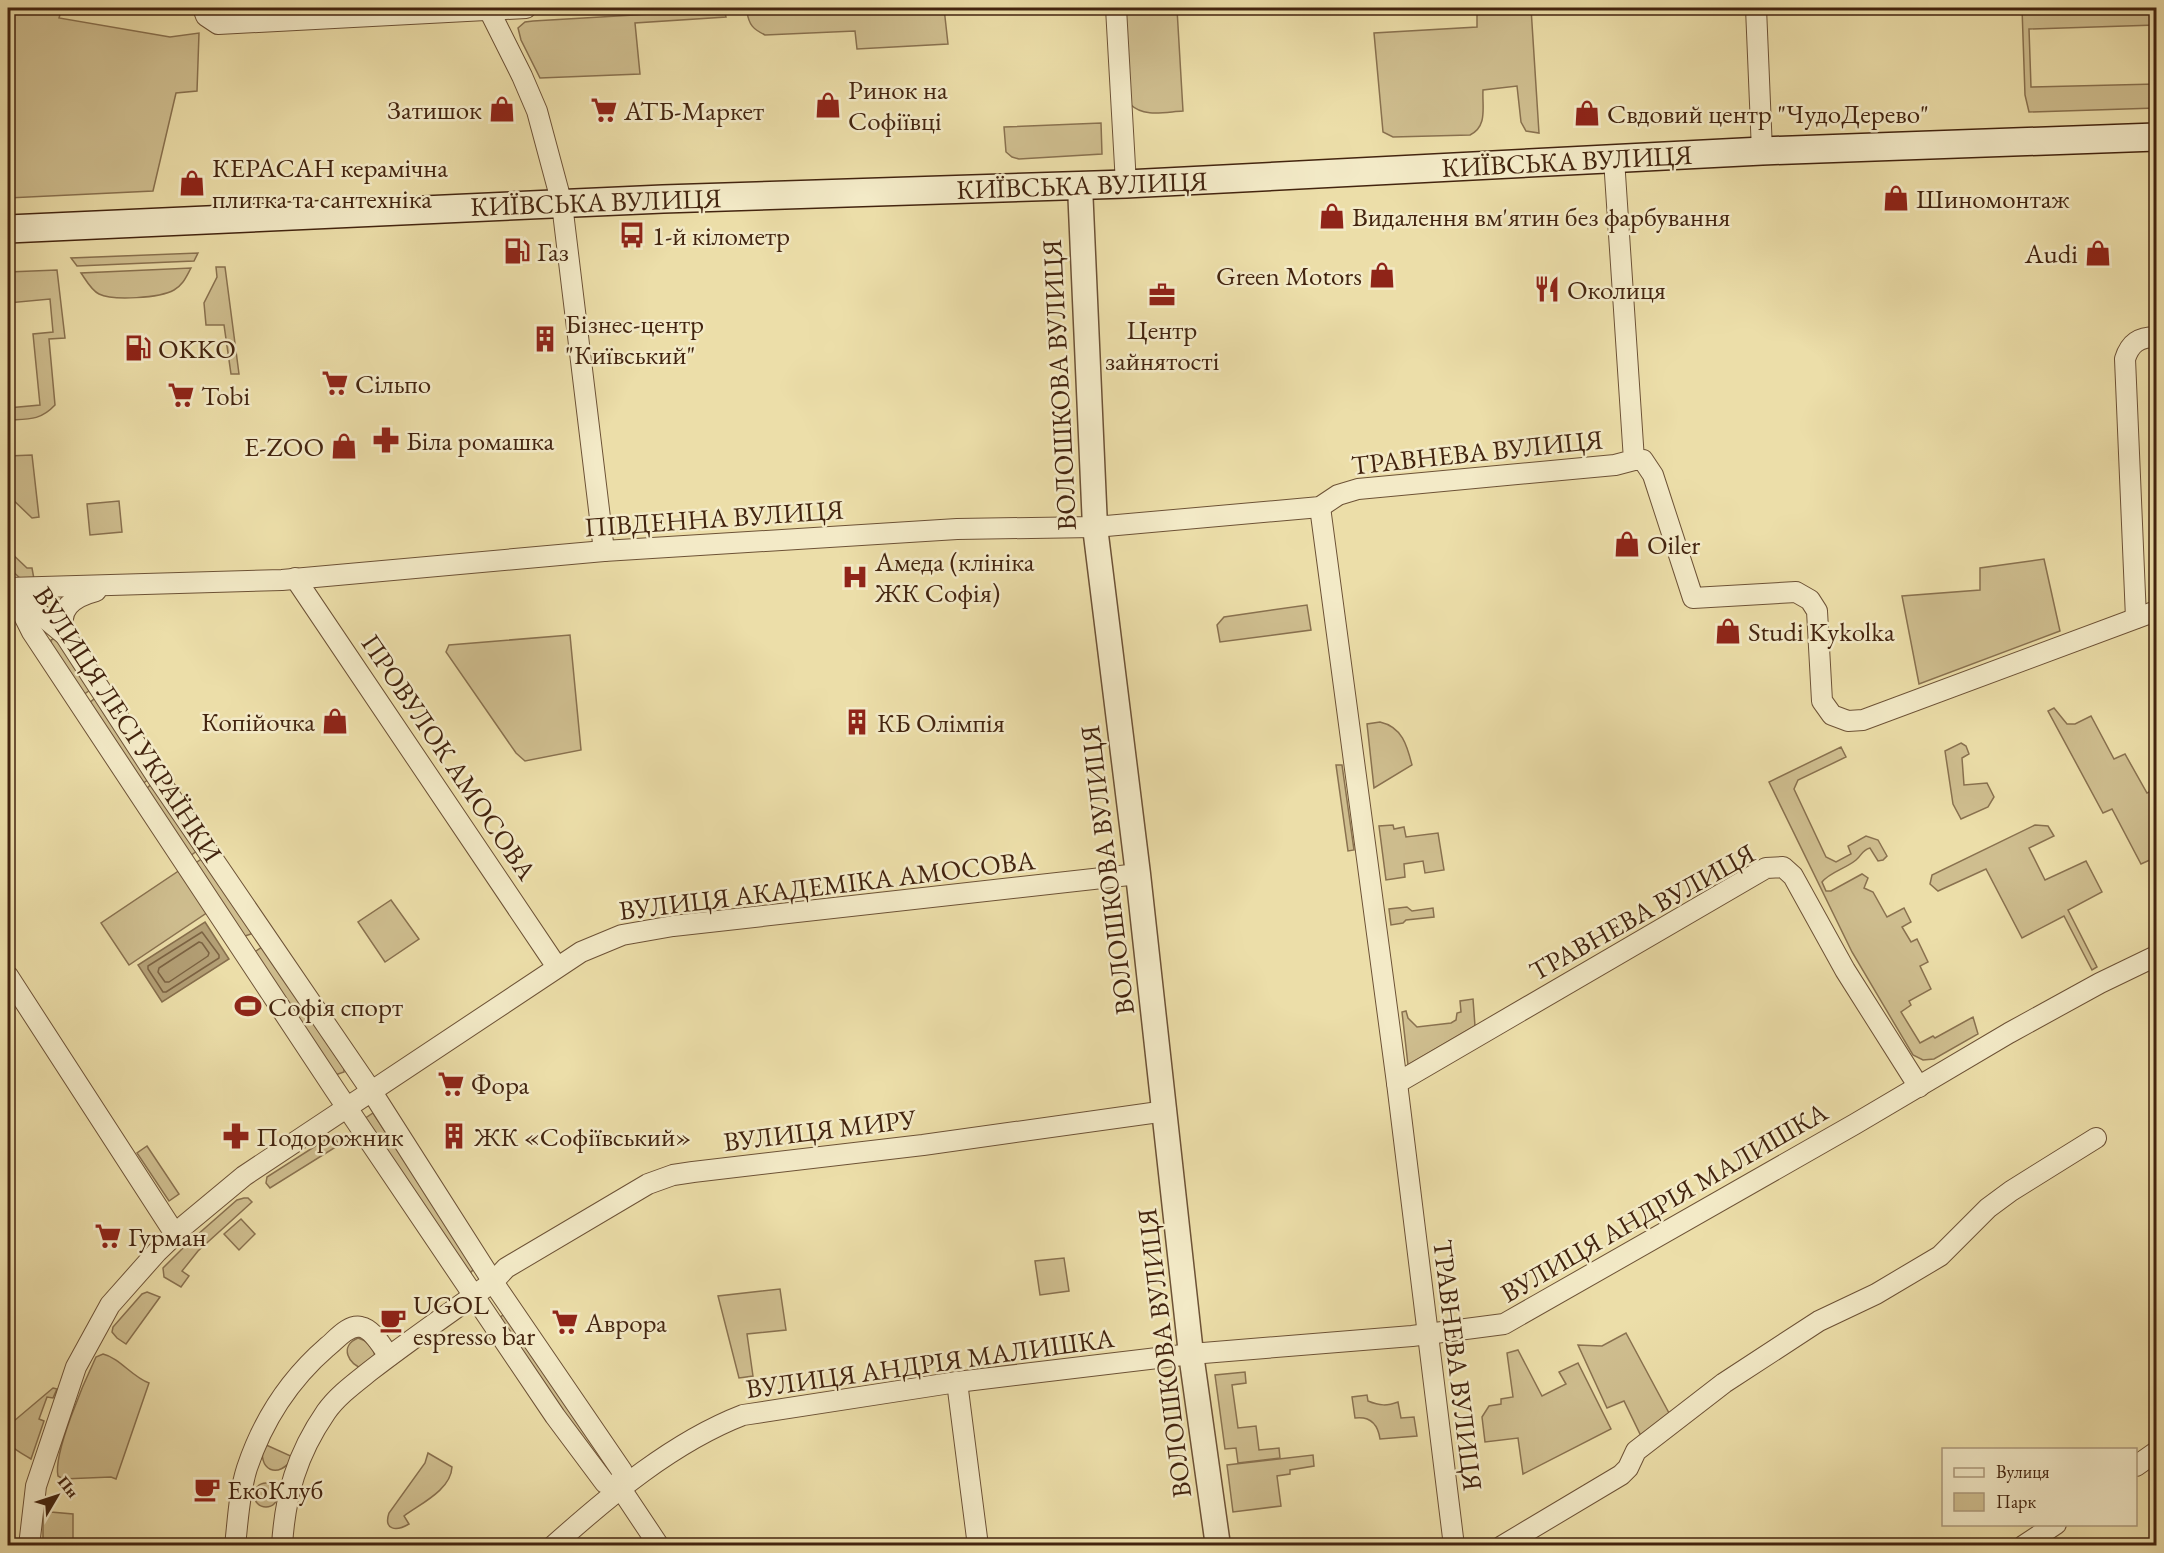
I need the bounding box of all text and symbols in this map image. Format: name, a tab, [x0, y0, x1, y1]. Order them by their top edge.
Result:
place label: Ринок на Софіївці	[848, 72, 948, 138]
shop icon: Ринок на Софіївці	[813, 90, 843, 120]
place label: Затишок	[387, 92, 482, 127]
place label: АТБ-Маркет	[623, 93, 764, 128]
shop icon: Затишок	[487, 94, 517, 124]
supermarket icon: АТБ-Маркет	[589, 95, 619, 125]
place label: Свдовий центр "ЧудоДерево"	[1607, 96, 1929, 131]
shop icon: Свдовий центр "ЧудоДерево"	[1572, 98, 1602, 128]
street label: КИЇВСЬКА ВУЛИЦЯ	[1441, 137, 1693, 185]
place label: КЕРАСАН керамічна плитка та сантехніка	[212, 150, 448, 216]
street label: КИЇВСЬКА ВУЛИЦЯ	[956, 163, 1208, 207]
shop icon: КЕРАСАН керамічна плитка та сантехніка	[177, 168, 207, 198]
street label: КИЇВСЬКА ВУЛИЦЯ	[470, 180, 722, 224]
place label: Шиномонтаж	[1916, 181, 2070, 216]
shop icon: Шиномонтаж	[1881, 183, 1911, 213]
place label: Видалення вм'ятин без фарбування	[1352, 199, 1730, 234]
shop icon: Видалення вм'ятин без фарбування	[1317, 201, 1347, 231]
place label: 1-й кілометр	[652, 218, 790, 253]
bus stop icon: 1-й кілометр	[617, 220, 647, 250]
place label: Газ	[537, 234, 569, 269]
fuel station icon: Газ	[502, 236, 532, 266]
place label: Audi	[2024, 236, 2078, 271]
shop icon: Audi	[2083, 238, 2113, 268]
street label: ВОЛОШКОВА ВУЛИЦЯ	[1034, 239, 1084, 531]
place label: Green Motors	[1216, 258, 1362, 293]
shop icon: Green Motors	[1367, 260, 1397, 290]
place label: Околиця	[1567, 272, 1666, 307]
restaurant icon: Околиця	[1532, 274, 1562, 304]
office icon: Центр зайнятості	[1147, 280, 1177, 310]
place label: Бізнес-центр "Київський"	[565, 306, 704, 372]
place label: Центр зайнятості	[1105, 312, 1220, 378]
building icon: Бізнес-центр "Київський"	[530, 324, 560, 354]
place label: OKKO	[158, 331, 236, 366]
fuel station icon: OKKO	[123, 333, 153, 363]
place label: Сільпо	[355, 366, 431, 401]
supermarket icon: Сільпо	[320, 368, 350, 398]
place label: Tobi	[201, 378, 251, 413]
supermarket icon: Tobi	[166, 380, 196, 410]
street label: ТРАВНЕВА ВУЛИЦЯ	[1349, 421, 1605, 483]
place label: Біла ромашка	[406, 423, 555, 458]
pharmacy icon: Біла ромашка	[371, 425, 401, 455]
place label: E-ZOO	[244, 429, 324, 464]
shop icon: E-ZOO	[329, 431, 359, 461]
street label: ПІВДЕННА ВУЛИЦЯ	[583, 491, 845, 545]
place label: Oiler	[1647, 527, 1700, 562]
shop icon: Oiler	[1612, 529, 1642, 559]
place label: Амеда (клініка ЖК Софія)	[874, 544, 1035, 610]
hospital icon: Амеда (клініка ЖК Софія)	[840, 562, 870, 592]
street label: ВУЛИЦЯ ЛЕСІ УКРАЇНКИ	[26, 580, 230, 868]
place label: Studi Kykolka	[1748, 614, 1895, 649]
shop icon: Studi Kykolka	[1713, 616, 1743, 646]
street label: ПРОВУЛОК АМОСОВА	[354, 627, 545, 887]
place label: Копійочка	[201, 704, 315, 739]
place label: КБ Олімпія	[877, 705, 1005, 740]
shop icon: Копійочка	[320, 706, 350, 736]
building icon: КБ Олімпія	[842, 707, 872, 737]
street label: ВОЛОШКОВА ВУЛИЦЯ	[1072, 723, 1142, 1017]
street label: ТРАВНЕВА ВУЛИЦЯ	[1523, 835, 1761, 989]
street label: ВУЛИЦЯ АКАДЕМІКА АМОСОВА	[617, 842, 1037, 928]
place label: Софія спорт	[268, 989, 403, 1024]
sports icon: Софія спорт	[233, 991, 263, 1021]
place label: Фора	[471, 1067, 529, 1102]
supermarket icon: Фора	[436, 1069, 466, 1099]
street label: ВУЛИЦЯ АНДРІЯ МАЛИШКА	[1494, 1094, 1834, 1310]
street label: ВУЛИЦЯ МИРУ	[721, 1101, 919, 1159]
place label: Подорожник	[256, 1119, 404, 1154]
place label: ЖК «Софіївський»	[473, 1119, 691, 1154]
pharmacy icon: Подорожник	[221, 1121, 251, 1151]
building icon: ЖК «Софіївський»	[439, 1121, 469, 1151]
street label: ВОЛОШКОВА ВУЛИЦЯ	[1129, 1206, 1199, 1500]
place label: Гурман	[128, 1219, 206, 1254]
supermarket icon: Гурман	[93, 1221, 123, 1251]
street label: ТРАВНЕВА ВУЛИЦЯ	[1425, 1237, 1491, 1493]
place label: UGOL espresso bar	[413, 1287, 535, 1353]
cafe icon: UGOL espresso bar	[378, 1305, 408, 1335]
place label: Аврора	[584, 1305, 667, 1340]
supermarket icon: Аврора	[550, 1307, 580, 1337]
street label: ВУЛИЦЯ АНДРІЯ МАЛИШКА	[744, 1320, 1117, 1406]
legend	[1942, 1448, 2137, 1526]
text: Вулиця	[1996, 1460, 2049, 1483]
north arrow	[27, 1466, 87, 1526]
text: Пн	[53, 1472, 83, 1502]
place label: ЕкоКлуб	[227, 1472, 323, 1507]
cafe icon: ЕкоКлуб	[192, 1474, 222, 1504]
text: Парк	[1996, 1490, 2036, 1513]

